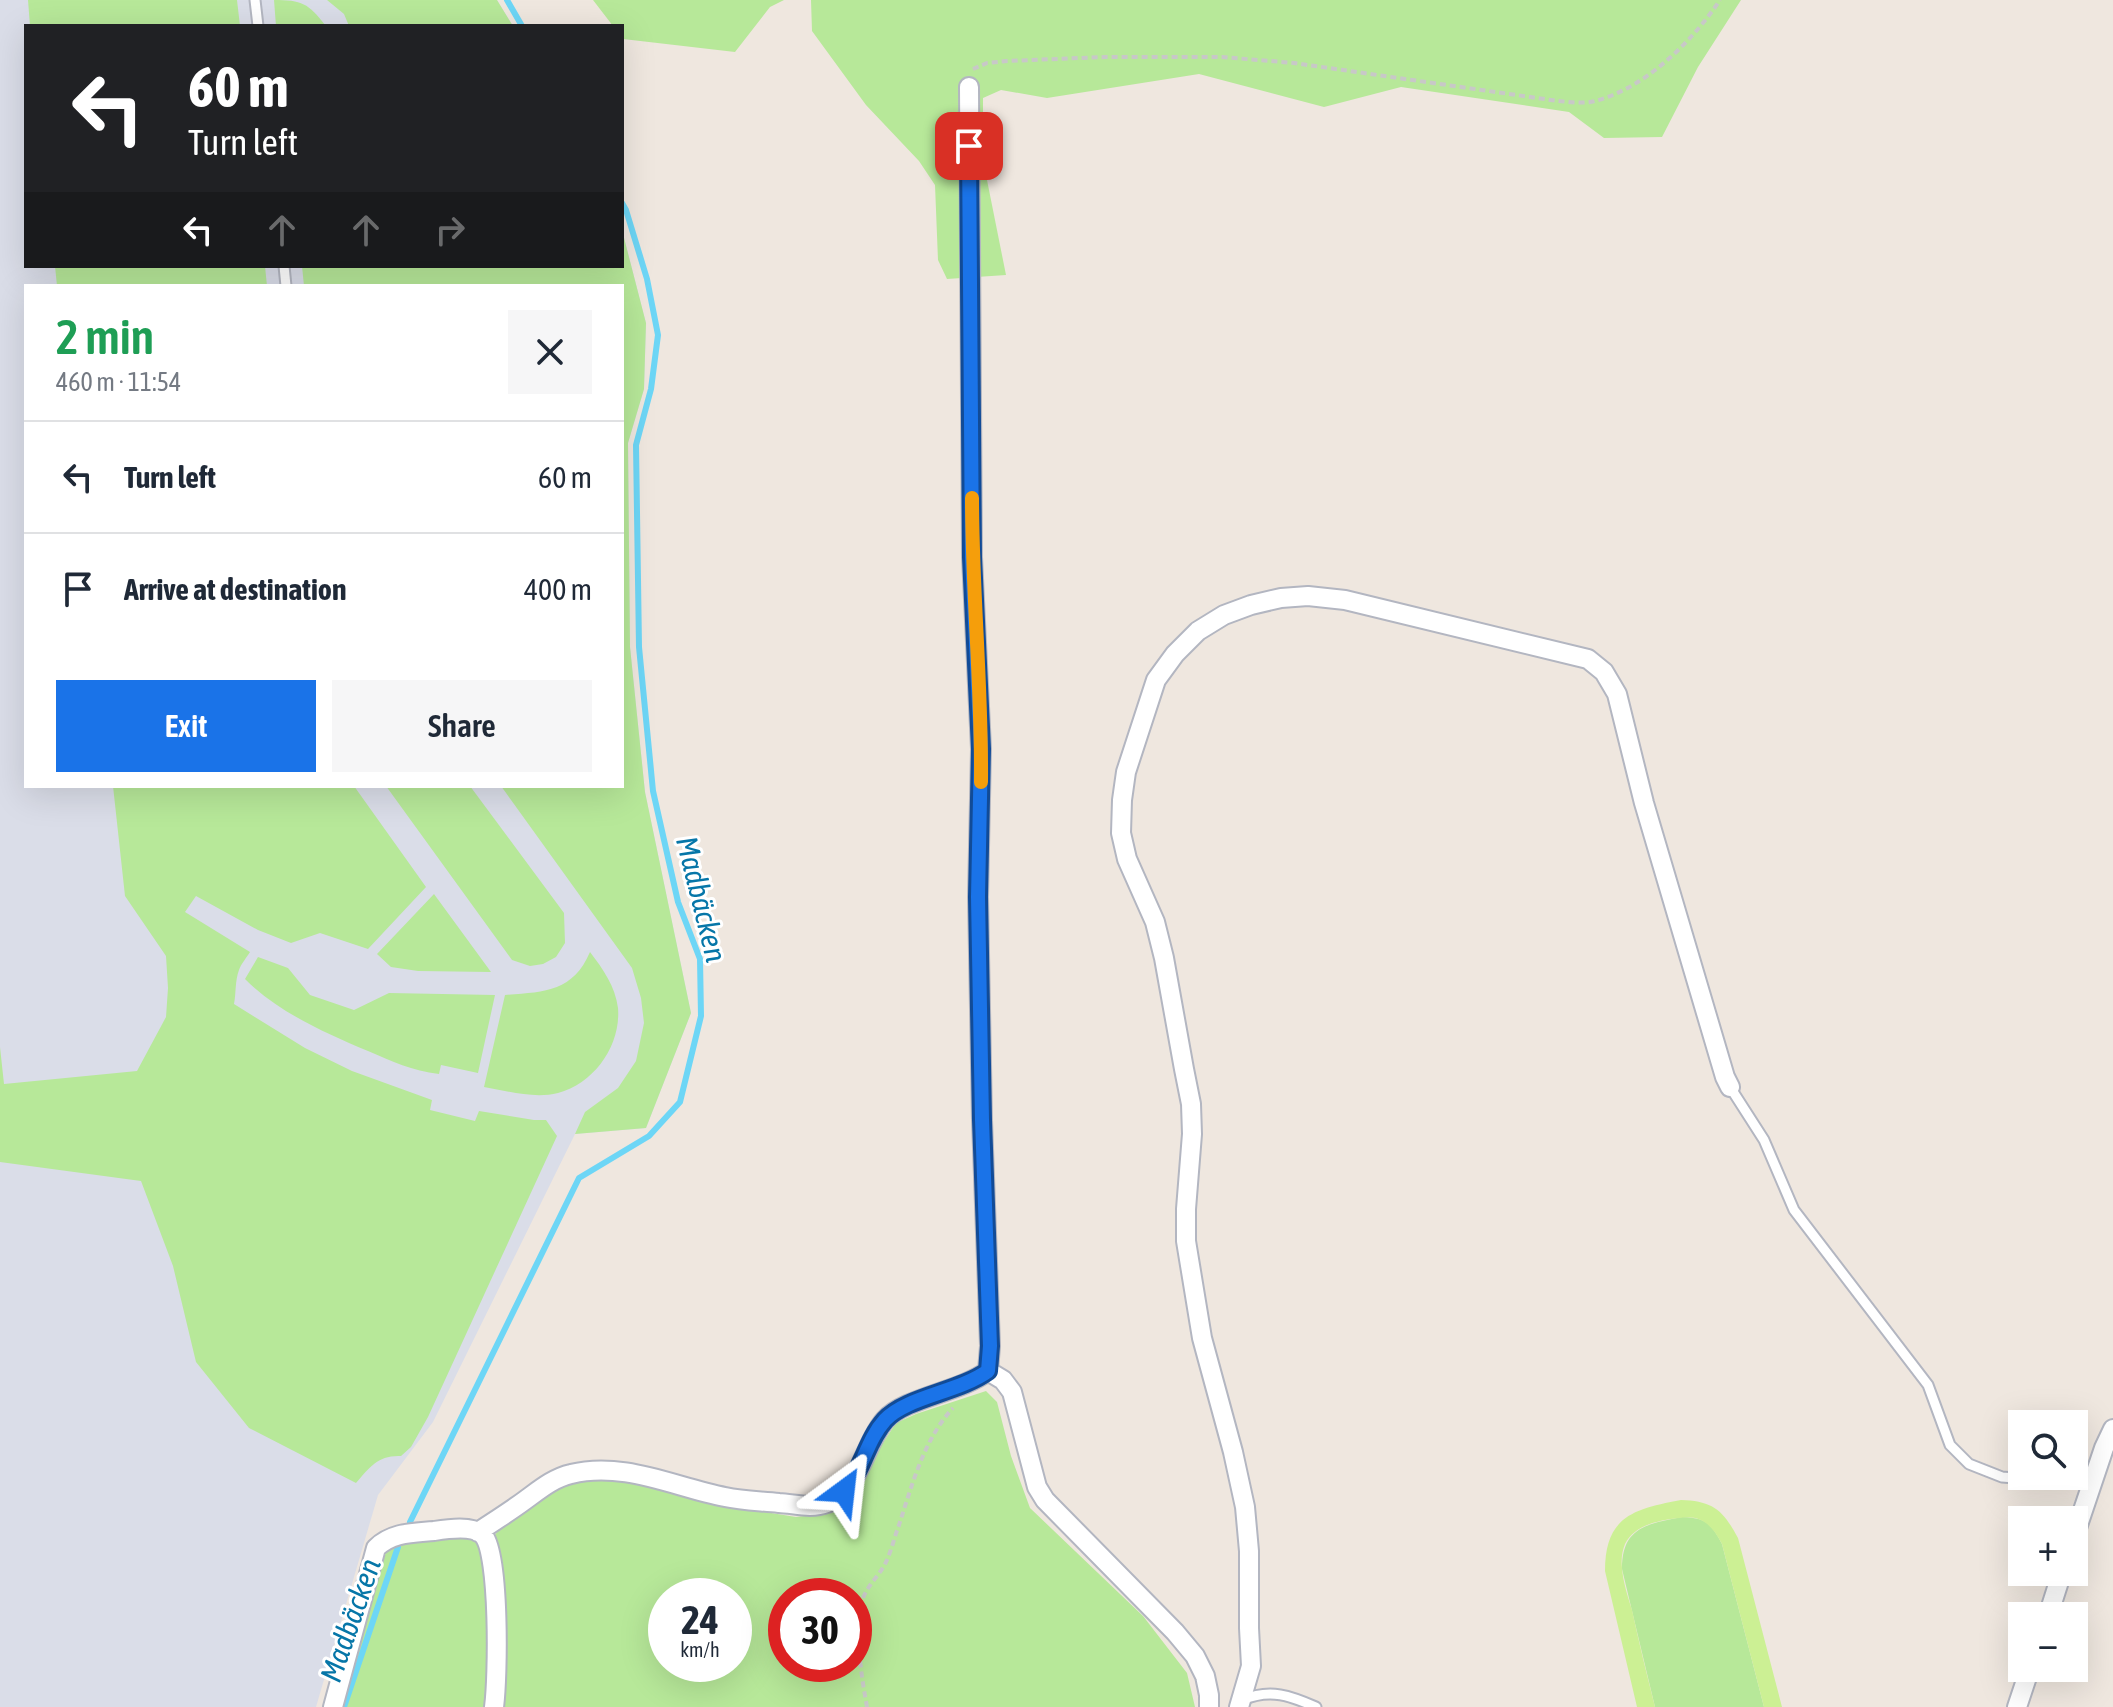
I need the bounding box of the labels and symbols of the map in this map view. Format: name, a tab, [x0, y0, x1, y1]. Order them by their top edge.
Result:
pin	[935, 112, 1003, 180]
water label: Madbäcken	[670, 833, 734, 965]
position arrow	[802, 1449, 886, 1533]
water label: Madbäcken	[313, 1554, 387, 1686]
speed limit sign: 30	[768, 1578, 872, 1682]

